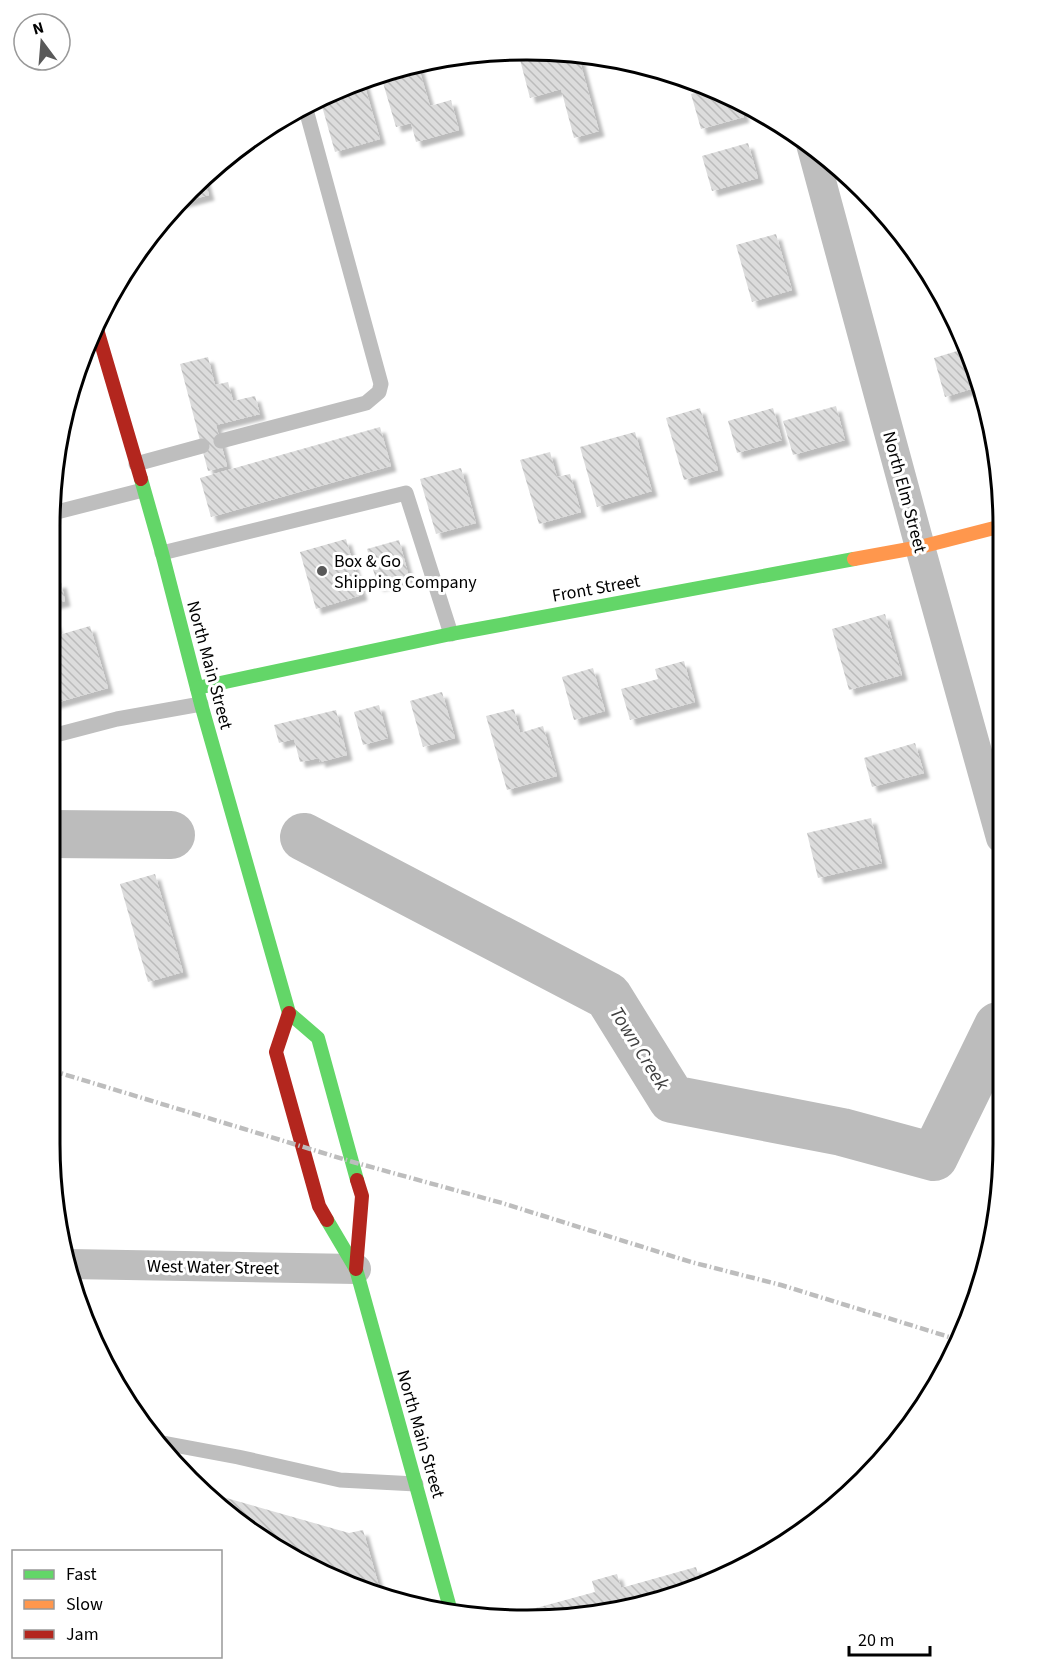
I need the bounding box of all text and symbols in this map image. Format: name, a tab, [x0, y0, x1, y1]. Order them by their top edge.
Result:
north arrow	[12, 12, 72, 72]
text: N	[30, 17, 46, 41]
street label: North Elm Street	[876, 429, 933, 556]
place label: Box & Go Shipping Company	[334, 549, 477, 595]
marker: Box & Go Shipping Company	[315, 564, 329, 578]
street label: Front Street	[550, 568, 642, 609]
street label: North Main Street	[180, 598, 239, 732]
water label: Town Creek	[602, 1001, 676, 1096]
street label: West Water Street	[147, 1254, 279, 1281]
street label: North Main Street	[390, 1367, 451, 1501]
legend	[12, 1550, 222, 1658]
text: Fast	[66, 1562, 97, 1587]
text: Slow	[66, 1592, 103, 1617]
scale bar	[849, 1619, 930, 1657]
text: Jam	[66, 1622, 99, 1647]
text: 20 m	[858, 1628, 894, 1653]

